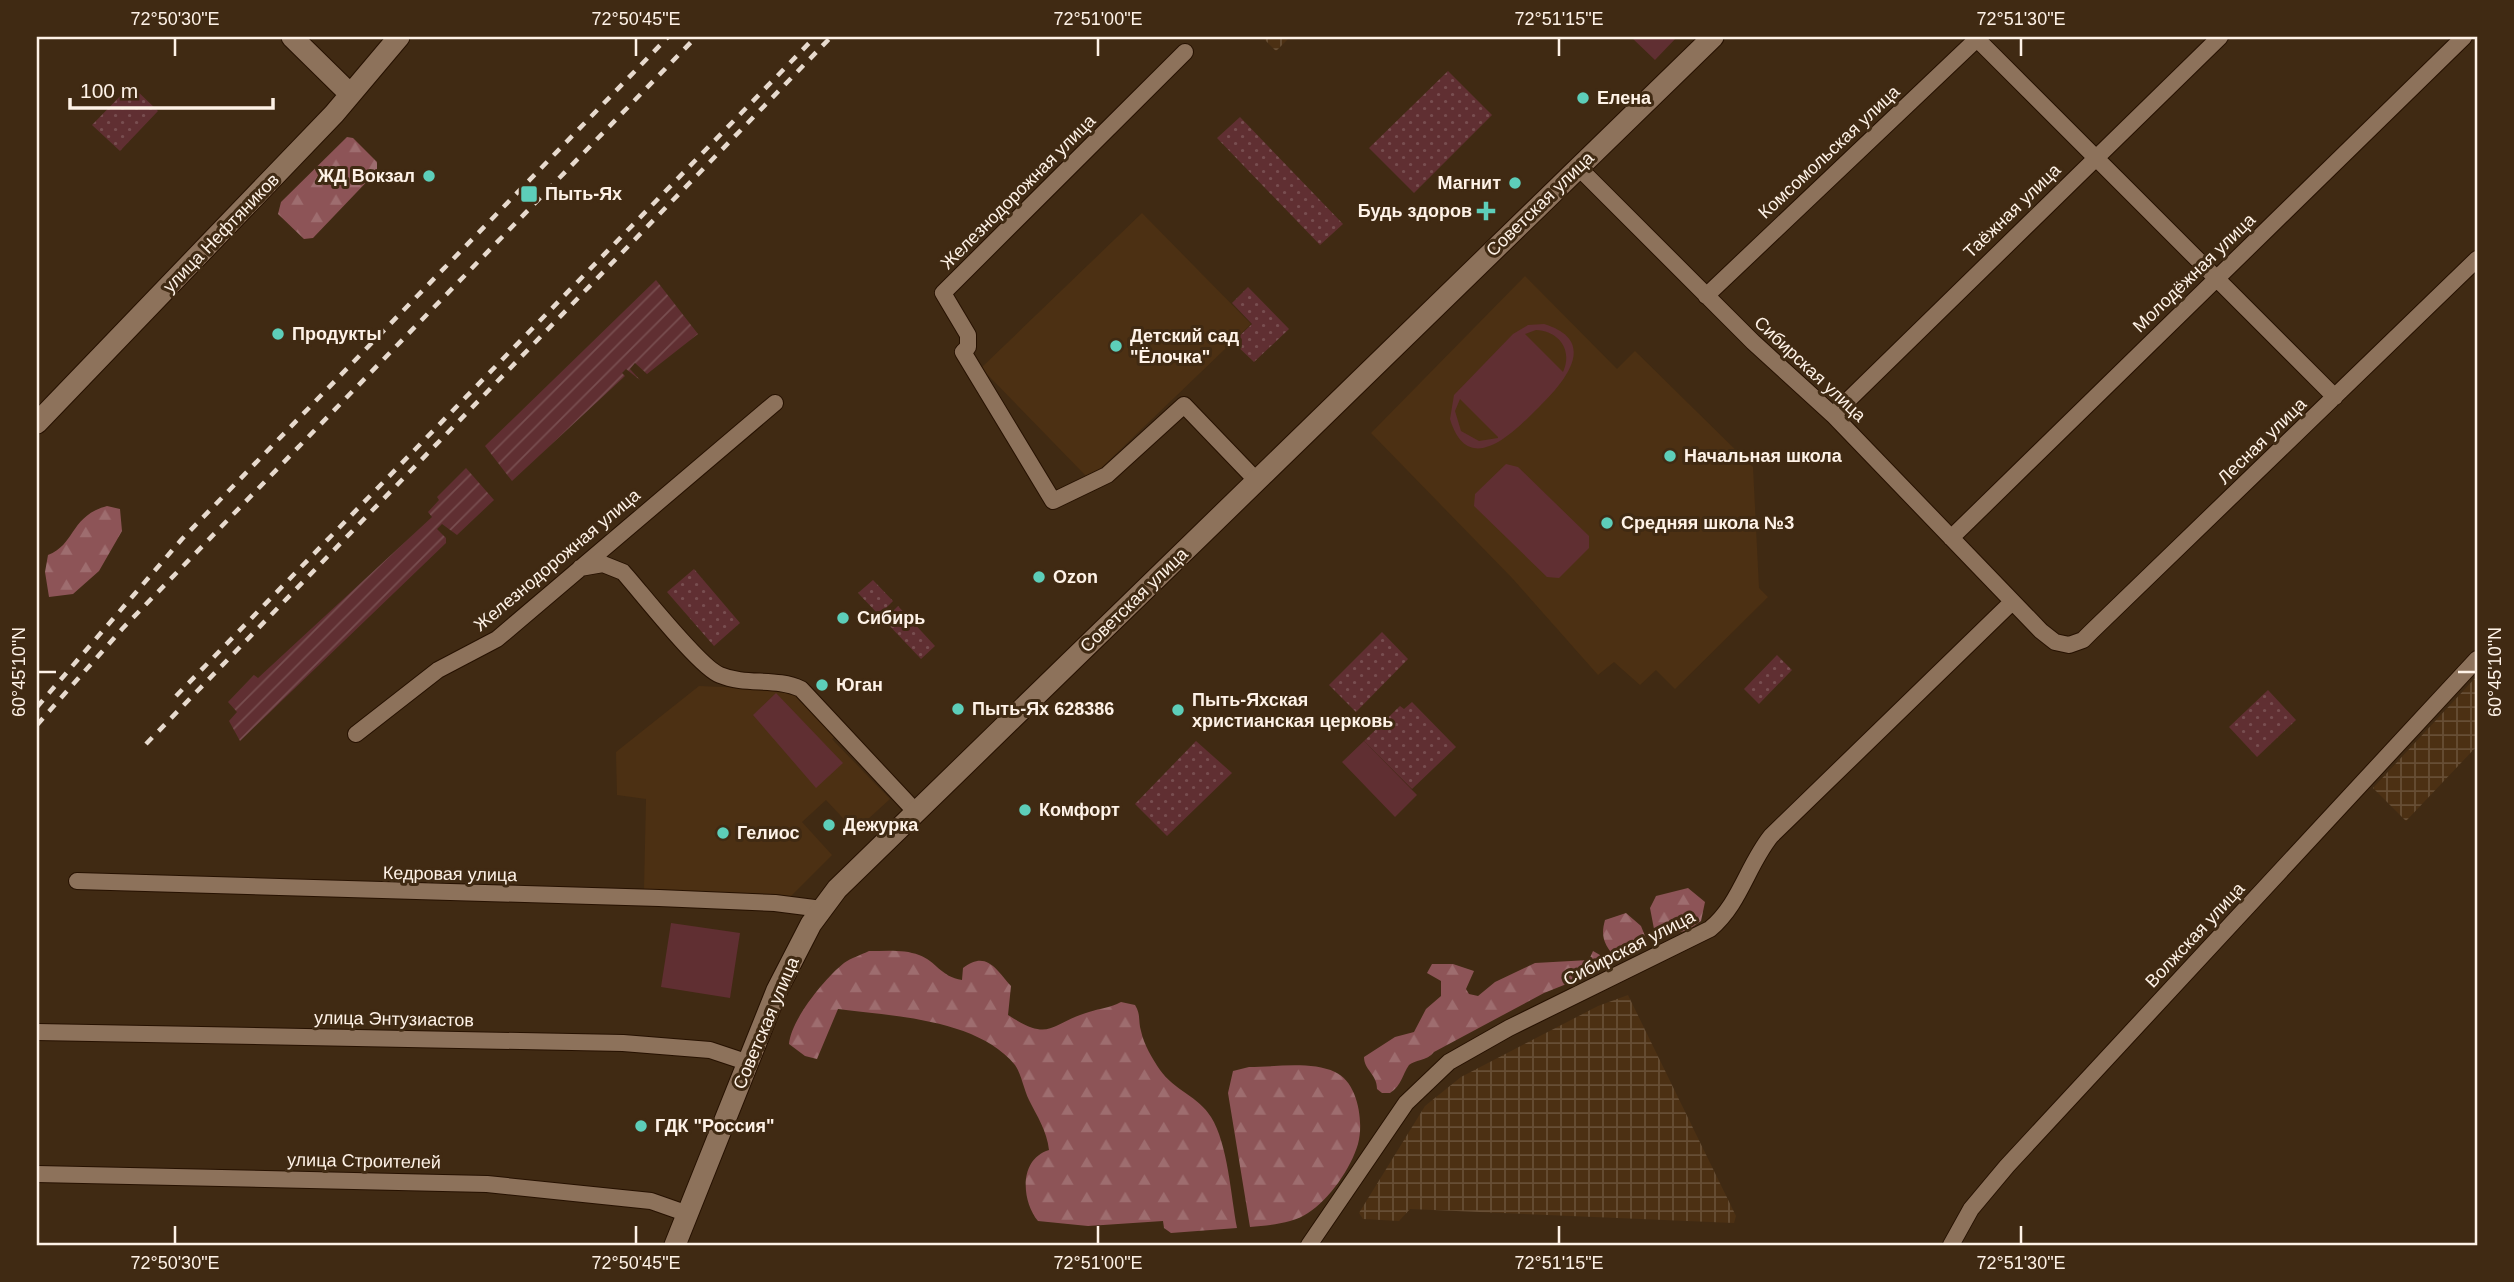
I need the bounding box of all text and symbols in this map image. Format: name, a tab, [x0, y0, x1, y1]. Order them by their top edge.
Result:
text: 72°50'30"E	[130, 9, 220, 29]
text: 72°50'45"E	[591, 9, 681, 29]
text: 72°51'00"E	[1053, 9, 1143, 29]
text: 72°51'15"E	[1514, 9, 1604, 29]
text: 72°51'30"E	[1976, 9, 2066, 29]
scale bar	[70, 66, 273, 110]
text: 100 m	[80, 79, 138, 102]
street label: Комсомольская улица	[1754, 81, 1904, 223]
place label: Елена	[1597, 88, 1652, 108]
marker: Елена	[1575, 90, 1591, 106]
street label: Железнодорожная улица	[937, 110, 1100, 273]
street label: Советская улица	[1482, 147, 1598, 260]
street label: Таёжная улица	[1960, 159, 2065, 262]
place label: ЖД Вокзал	[317, 166, 415, 186]
marker: ЖД Вокзал	[421, 168, 437, 184]
street label: улица Нефтяников	[159, 169, 283, 297]
place label: Магнит	[1438, 173, 1501, 193]
marker: Магнит	[1507, 175, 1523, 191]
marker: Пыть-Ях	[519, 184, 539, 204]
place label: Пыть-Ях	[545, 184, 622, 204]
place label: Будь здоров	[1358, 201, 1472, 221]
marker: Будь здоров	[1478, 203, 1494, 219]
street label: Молодёжная улица	[2129, 209, 2260, 336]
street label: Сибирская улица	[1750, 312, 1871, 426]
place label: Продукты	[292, 324, 382, 344]
marker: Продукты	[270, 326, 286, 342]
place label: Детский сад "Ёлочка"	[1130, 326, 1240, 367]
marker: Детский сад "Ёлочка"	[1108, 338, 1124, 354]
street label: Лесная улица	[2214, 393, 2311, 488]
place label: Начальная школа	[1684, 446, 1843, 466]
marker: Начальная школа	[1662, 448, 1678, 464]
street label: Железнодорожная улица	[470, 484, 645, 635]
place label: Средняя школа №3	[1621, 513, 1794, 533]
marker: Средняя школа №3	[1599, 515, 1615, 531]
street label: Советская улица	[1076, 543, 1192, 656]
place label: Ozon	[1053, 567, 1098, 587]
marker: Ozon	[1031, 569, 1047, 585]
place label: Сибирь	[857, 608, 925, 628]
marker: Сибирь	[835, 610, 851, 626]
text: 60°45'10"N	[9, 627, 29, 717]
text: 60°45'10"N	[2485, 627, 2505, 717]
place label: Юган	[836, 675, 883, 695]
marker: Юган	[814, 677, 830, 693]
place label: Пыть-Яхская христианская церковь	[1192, 690, 1393, 731]
place label: Пыть-Ях 628386	[972, 699, 1114, 719]
marker: Пыть-Ях 628386	[950, 701, 966, 717]
marker: Пыть-Яхская христианская церковь	[1170, 702, 1186, 718]
place label: Комфорт	[1039, 800, 1120, 820]
marker: Комфорт	[1017, 802, 1033, 818]
place label: Дежурка	[843, 815, 919, 835]
marker: Дежурка	[821, 817, 837, 833]
place label: Гелиос	[737, 823, 800, 843]
marker: Гелиос	[715, 825, 731, 841]
street label: Кедровая улица	[383, 863, 518, 885]
street label: Волжская улица	[2141, 878, 2249, 991]
street label: Сибирская улица	[1560, 906, 1699, 990]
street label: Советская улица	[729, 953, 803, 1092]
street label: улица Энтузиастов	[314, 1008, 474, 1030]
place label: ГДК "Россия"	[655, 1116, 775, 1136]
marker: ГДК "Россия"	[633, 1118, 649, 1134]
street label: улица Строителей	[287, 1150, 441, 1172]
text: 72°50'30"E	[130, 1253, 220, 1273]
text: 72°50'45"E	[591, 1253, 681, 1273]
text: 72°51'00"E	[1053, 1253, 1143, 1273]
text: 72°51'15"E	[1514, 1253, 1604, 1273]
text: 72°51'30"E	[1976, 1253, 2066, 1273]

